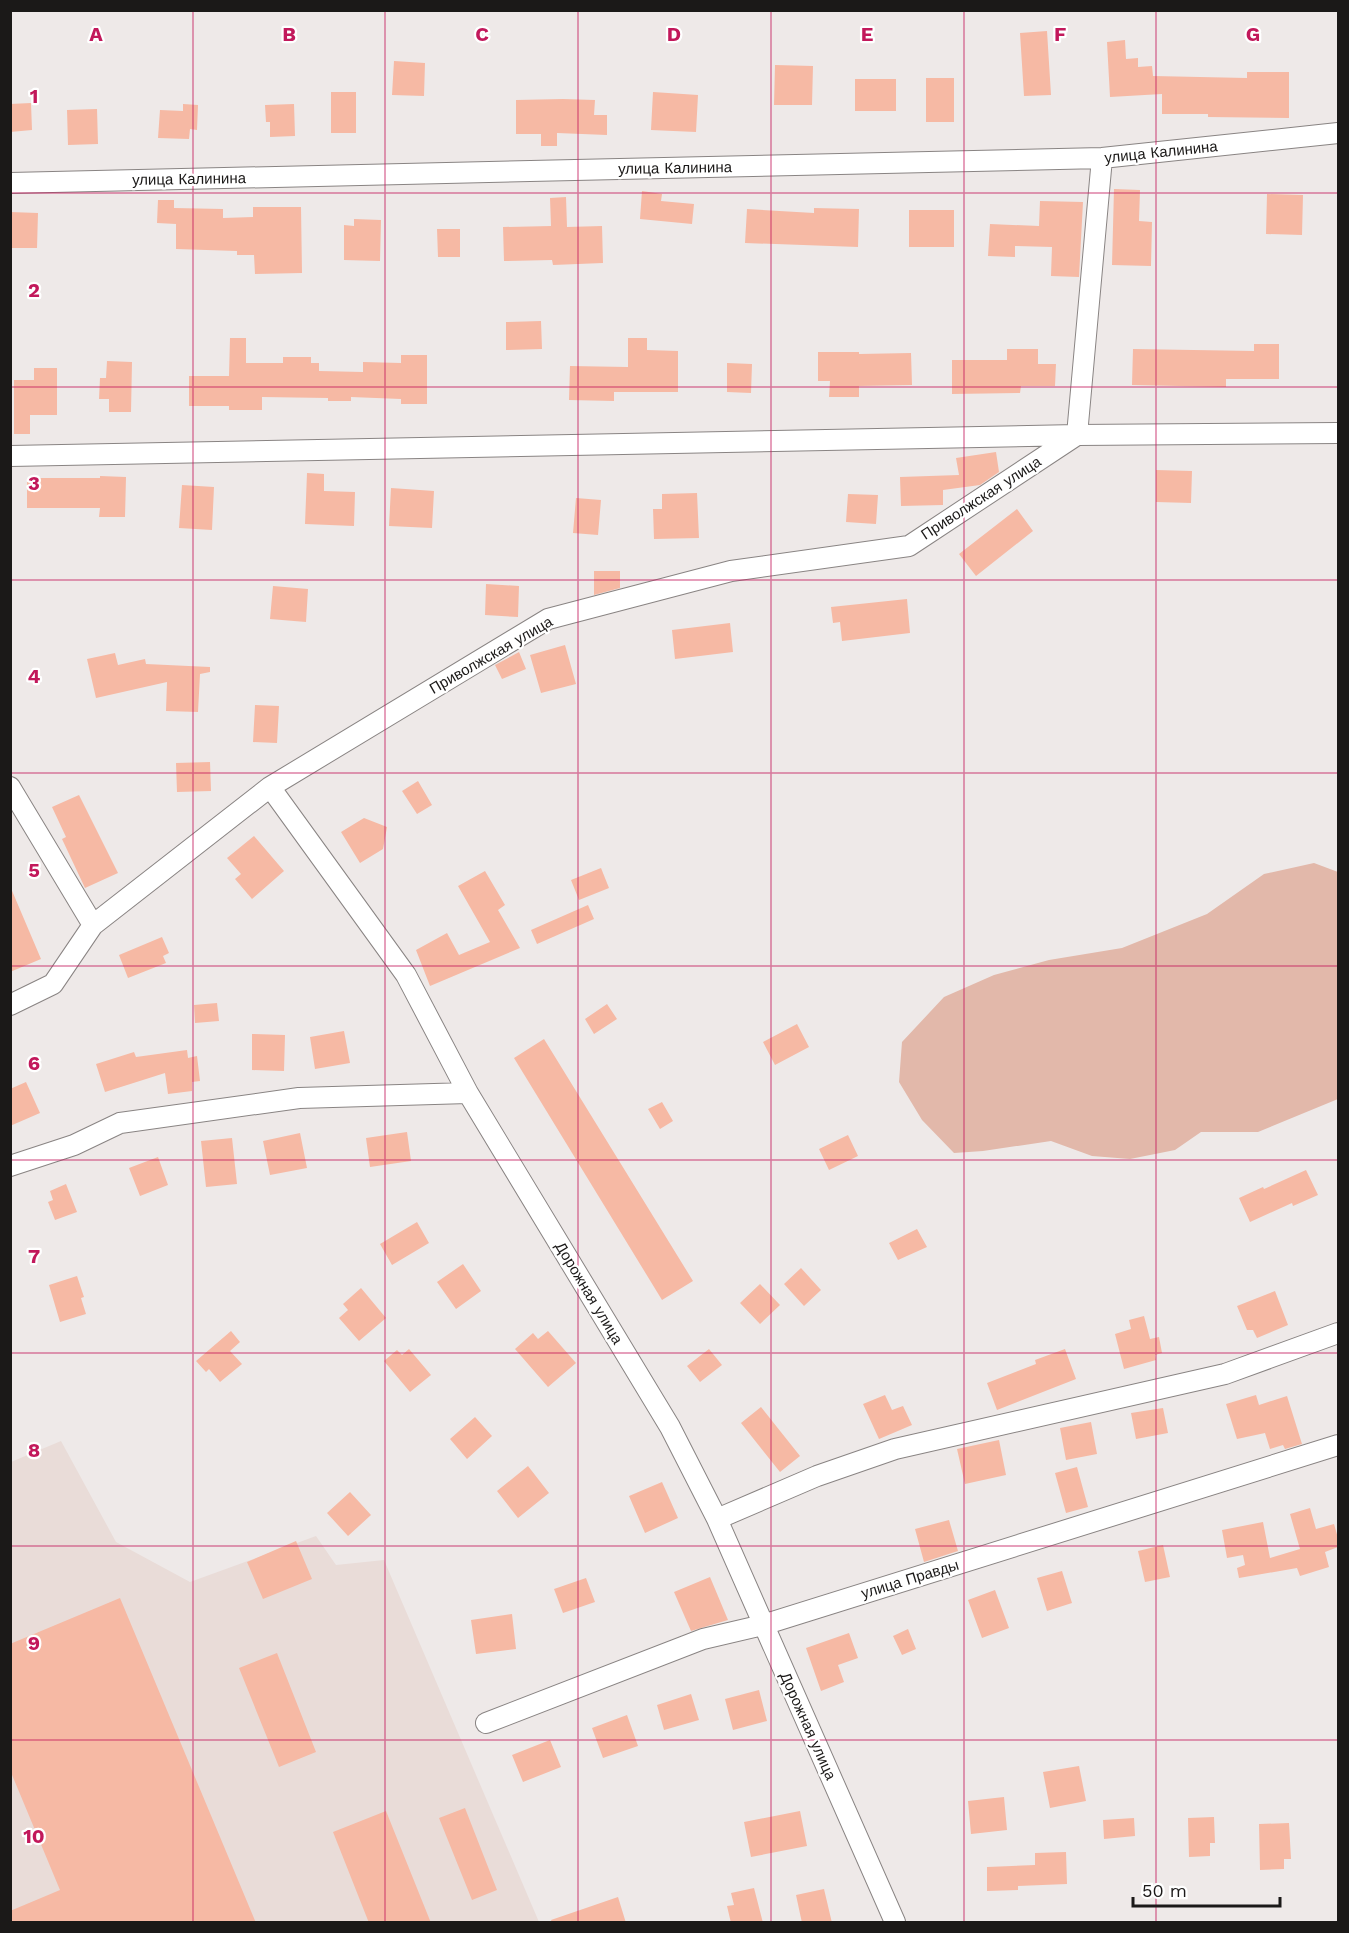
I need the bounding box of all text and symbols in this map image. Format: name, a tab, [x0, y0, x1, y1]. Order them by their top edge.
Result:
text: A	[89, 22, 103, 46]
text: B	[282, 22, 296, 46]
text: C	[475, 22, 489, 46]
text: D	[667, 22, 681, 46]
text: E	[861, 22, 873, 46]
text: F	[1054, 22, 1066, 46]
text: G	[1246, 22, 1260, 46]
text: 1	[30, 84, 38, 108]
street label: улица Калинина	[1103, 137, 1219, 167]
street label: улица Калинина	[618, 158, 733, 178]
street label: улица Калинина	[132, 169, 247, 189]
text: 2	[28, 278, 40, 302]
street label: Приволжская улица	[918, 452, 1045, 543]
text: 3	[28, 471, 40, 495]
street label: Приволжская улица	[426, 612, 556, 698]
text: 4	[28, 664, 41, 688]
text: 5	[28, 858, 40, 882]
text: 6	[28, 1051, 40, 1075]
street label: Дорожная улица	[551, 1239, 627, 1348]
text: 7	[28, 1244, 40, 1268]
text: 8	[28, 1438, 40, 1462]
street label: улица Правды	[859, 1556, 961, 1602]
text: 9	[28, 1631, 40, 1655]
street label: Дорожная улица	[776, 1669, 840, 1783]
text: 10	[23, 1824, 45, 1848]
scale bar	[1133, 1870, 1280, 1908]
text: 50 m	[1142, 1880, 1187, 1901]

